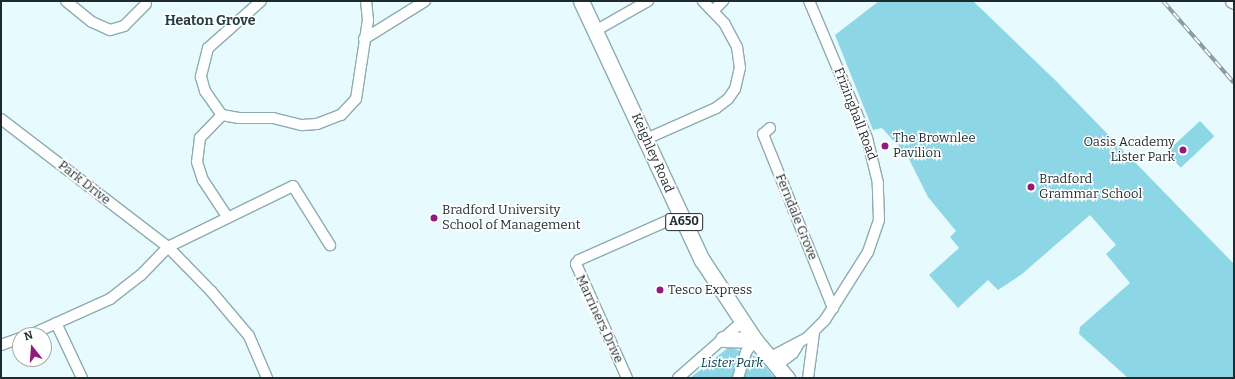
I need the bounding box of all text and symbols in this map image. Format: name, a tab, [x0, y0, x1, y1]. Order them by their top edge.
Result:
district label: Heaton Grove	[165, 13, 255, 29]
street label: Frizinghall Road	[830, 66, 880, 162]
street label: Keighley Road	[627, 111, 677, 195]
place label: The Brownlee Pavilion	[893, 131, 976, 162]
place label: Oasis Academy Lister Park	[1083, 135, 1175, 166]
marker: The Brownlee Pavilion	[880, 141, 890, 151]
marker: Oasis Academy Lister Park	[1178, 145, 1188, 155]
street label: Park Drive	[55, 158, 113, 208]
street label: Ferndale Grove	[772, 172, 820, 262]
place label: Bradford Grammar School	[1039, 172, 1142, 203]
marker: Bradford Grammar School	[1026, 182, 1036, 192]
place label: Bradford University School of Management	[442, 203, 581, 234]
road number: A650	[665, 212, 703, 232]
marker: Bradford University School of Management	[429, 213, 439, 223]
street label: Marriners Drive	[572, 273, 626, 365]
place label: Tesco Express	[668, 282, 752, 298]
marker: Tesco Express	[655, 285, 665, 295]
north arrow	[12, 327, 52, 367]
text: N	[23, 329, 35, 343]
park label: Lister Park	[701, 355, 763, 371]

